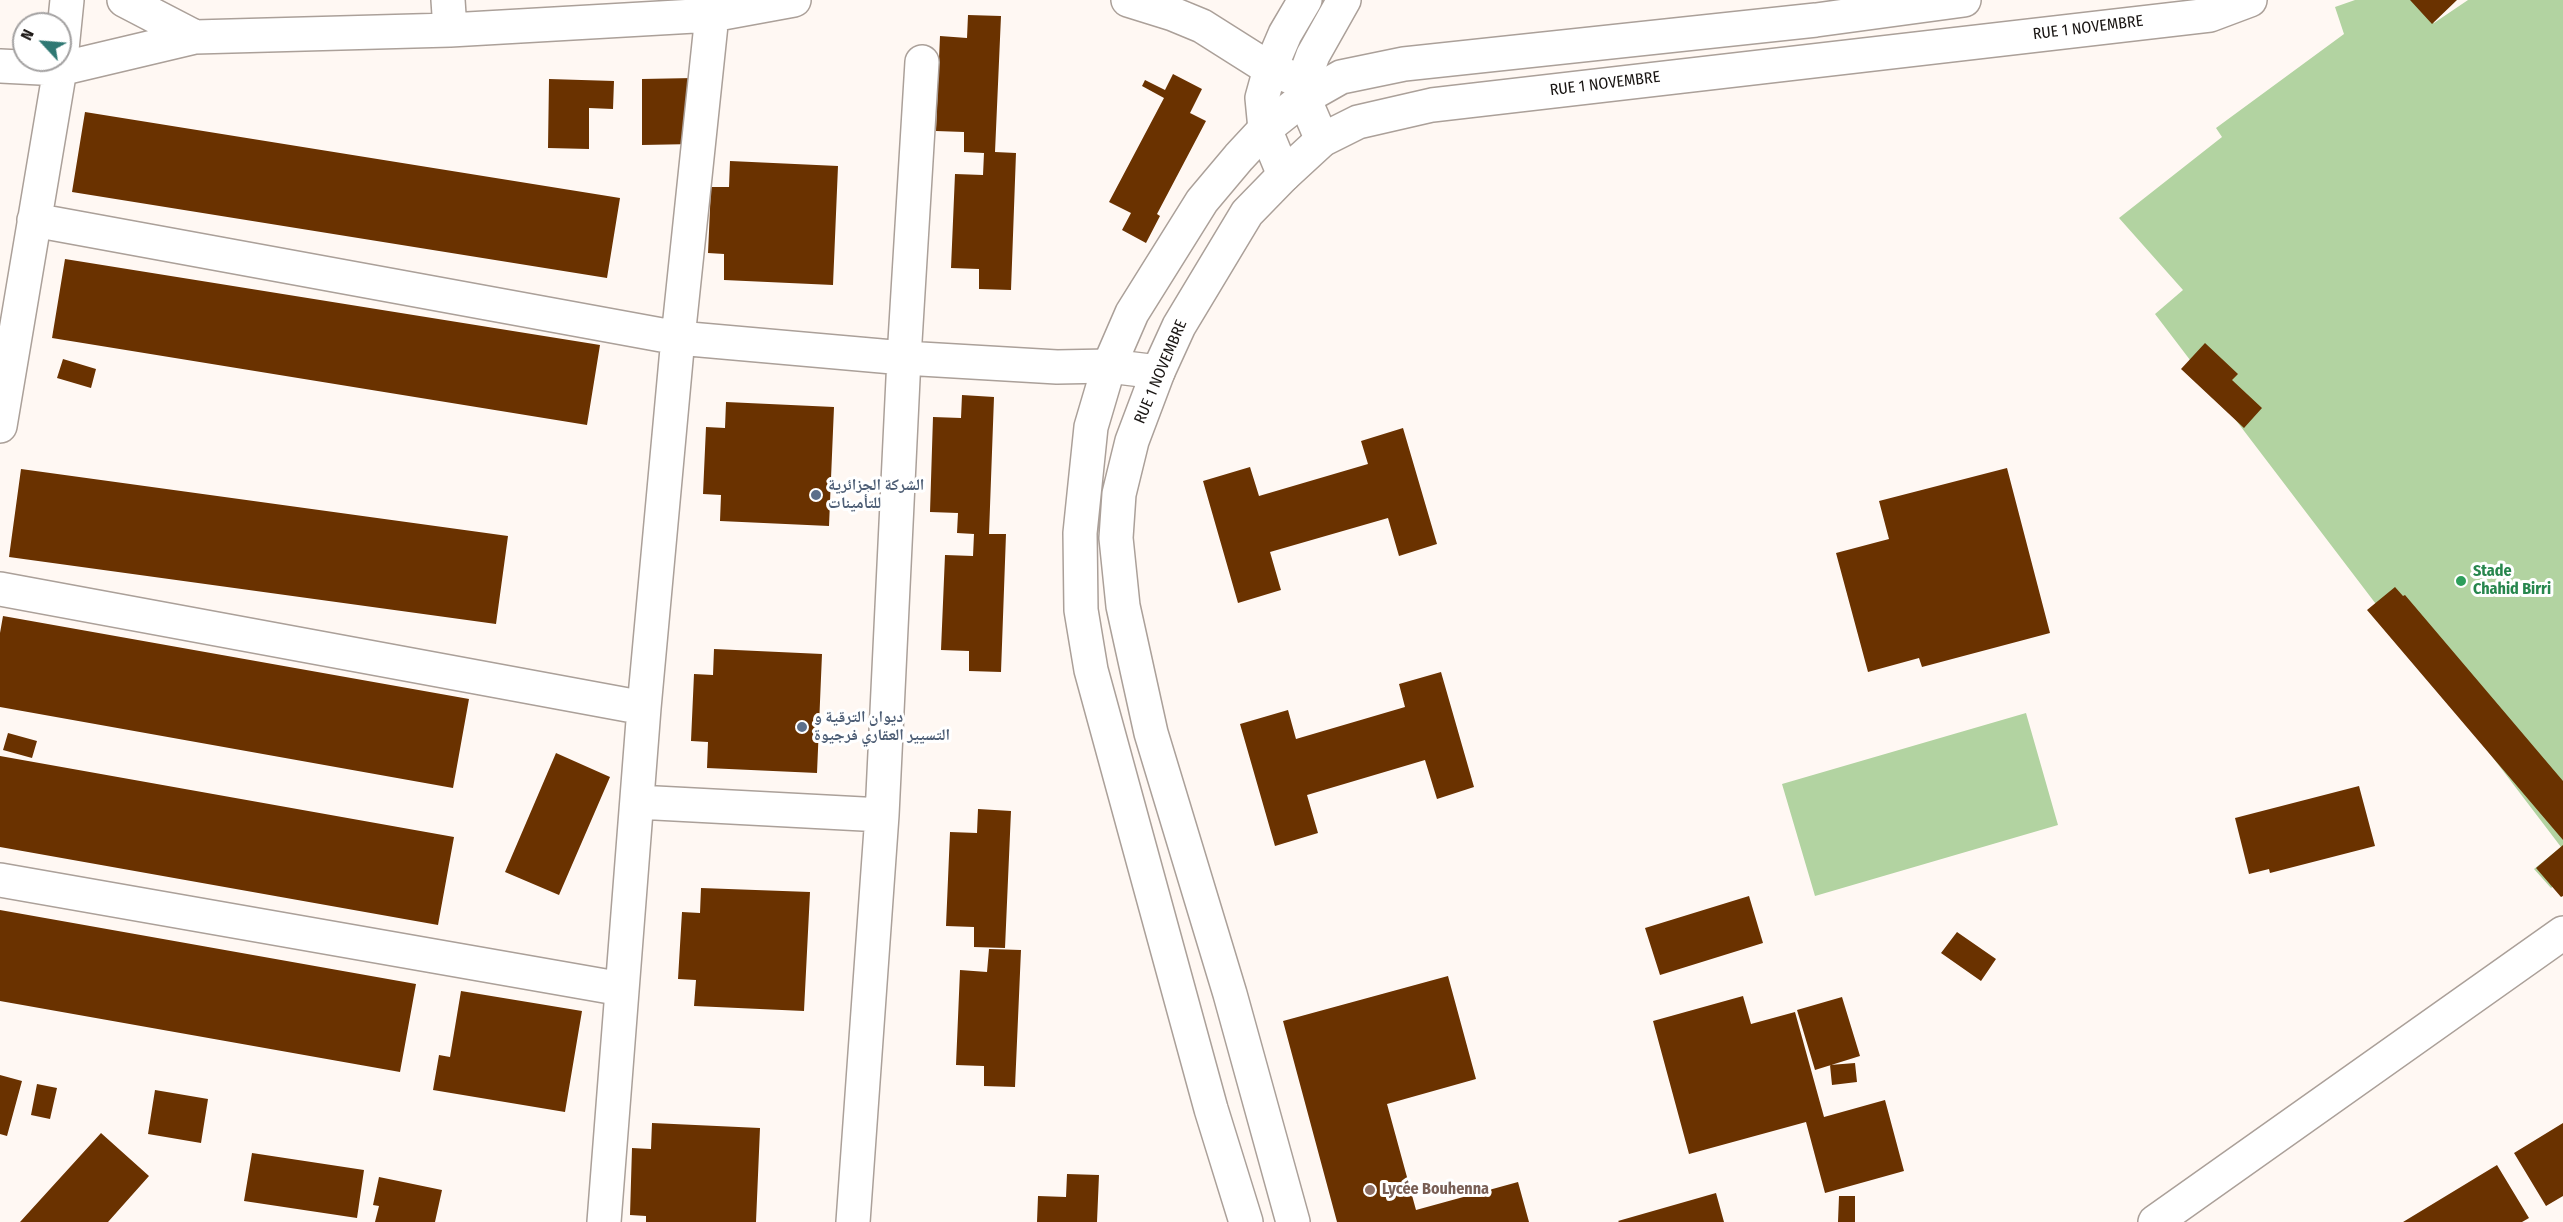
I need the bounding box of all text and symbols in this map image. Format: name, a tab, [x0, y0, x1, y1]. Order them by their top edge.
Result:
north arrow	[12, 12, 72, 72]
street label: RUE 1 NOVEMBRE	[2032, 12, 2144, 44]
text: N	[17, 26, 38, 43]
street label: RUE 1 NOVEMBRE	[1549, 68, 1661, 100]
street label: RUE 1 NOVEMBRE	[1130, 317, 1192, 427]
place label: الشركة الجزائرية للتأمينات	[828, 476, 924, 514]
marker: الشركة الجزائرية للتأمينات	[809, 488, 823, 502]
place label: Stade Chahid Birri	[2473, 562, 2551, 600]
marker: Stade Chahid Birri	[2454, 574, 2468, 588]
place label: ديوان الترقية و التسيير العقاري فرجيوة	[814, 708, 950, 746]
marker: ديوان الترقية و التسيير العقاري فرجيوة	[795, 720, 809, 734]
place label: Lycée Bouhenna	[1382, 1180, 1489, 1200]
marker: Lycée Bouhenna	[1363, 1183, 1377, 1197]

